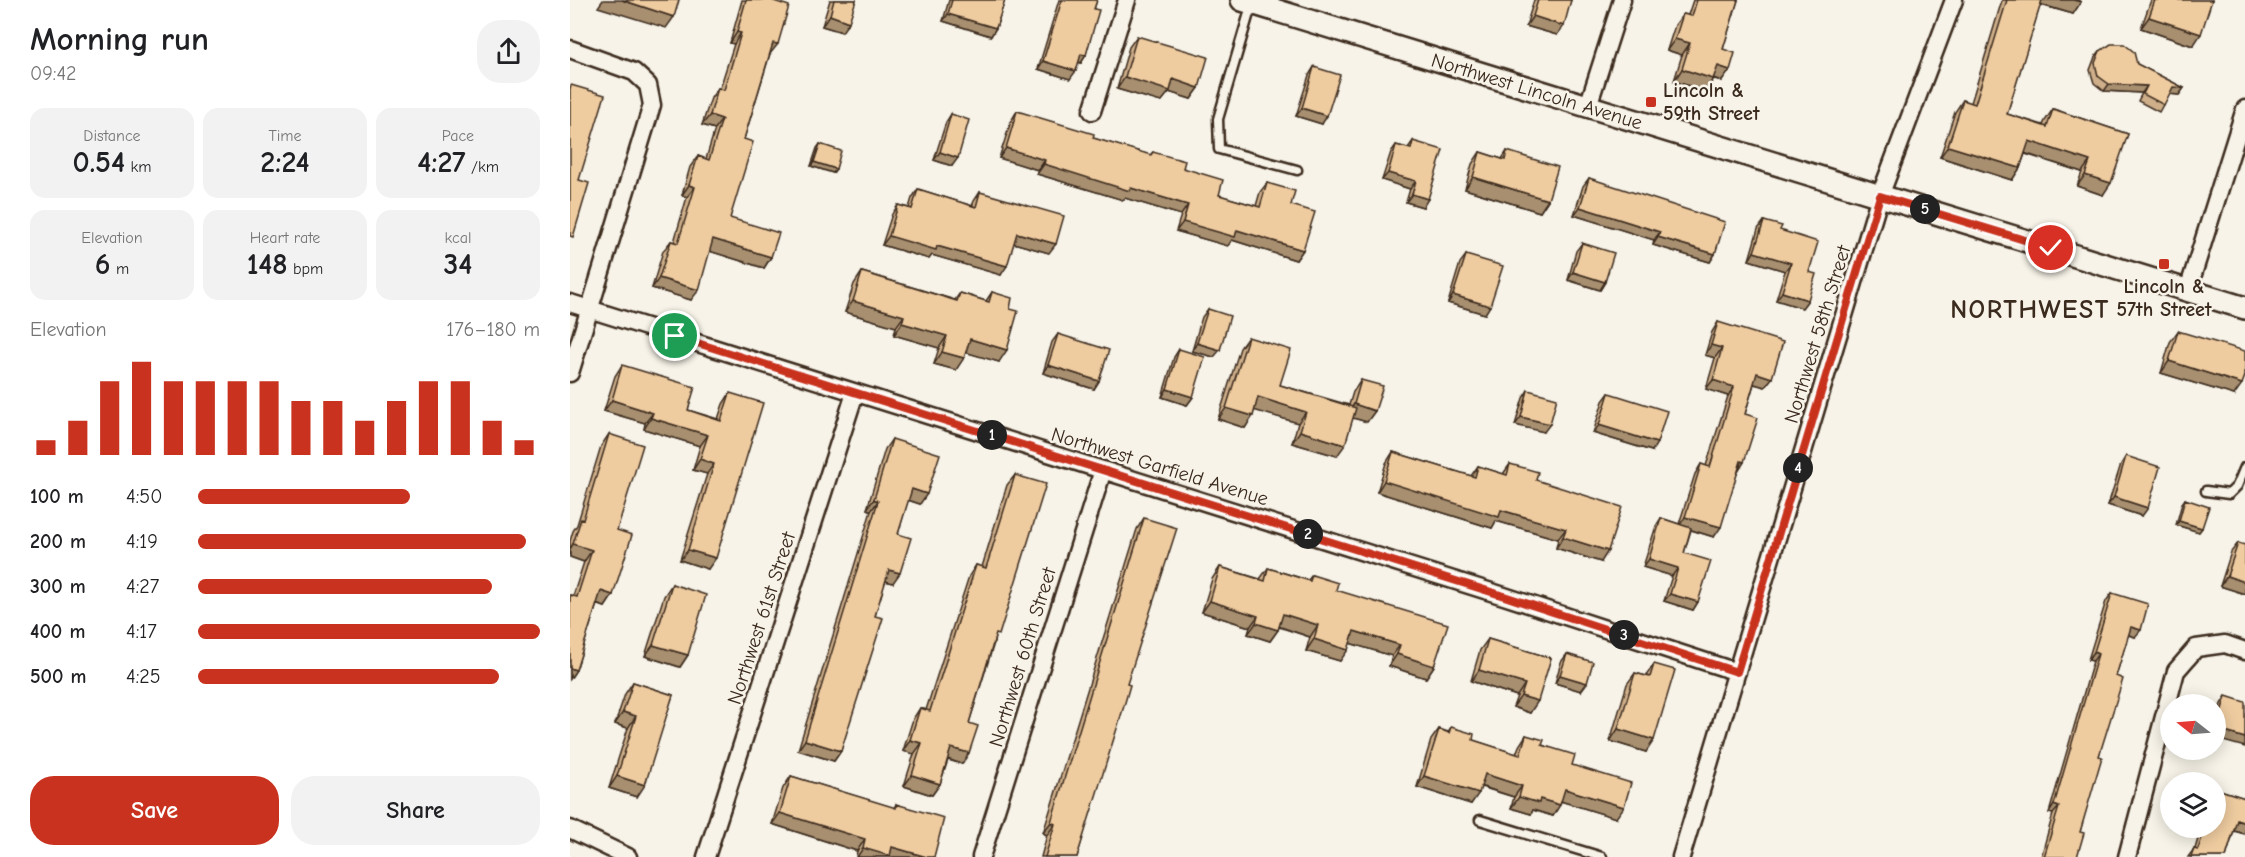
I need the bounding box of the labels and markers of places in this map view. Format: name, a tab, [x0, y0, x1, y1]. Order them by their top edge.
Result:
place label: Lincoln & 59th Street	[1663, 79, 1760, 125]
marker: Lincoln & 59th Street	[1644, 95, 1658, 109]
pin: 5	[1910, 194, 1940, 224]
pin	[2025, 222, 2076, 273]
marker: Lincoln & 57th Street	[2157, 257, 2171, 271]
place label: Lincoln & 57th Street	[2117, 275, 2212, 321]
pin	[649, 310, 700, 361]
pin: 1	[977, 420, 1007, 450]
pin: 4	[1783, 453, 1813, 483]
pin: 2	[1293, 519, 1323, 549]
pin: 3	[1609, 620, 1639, 650]

